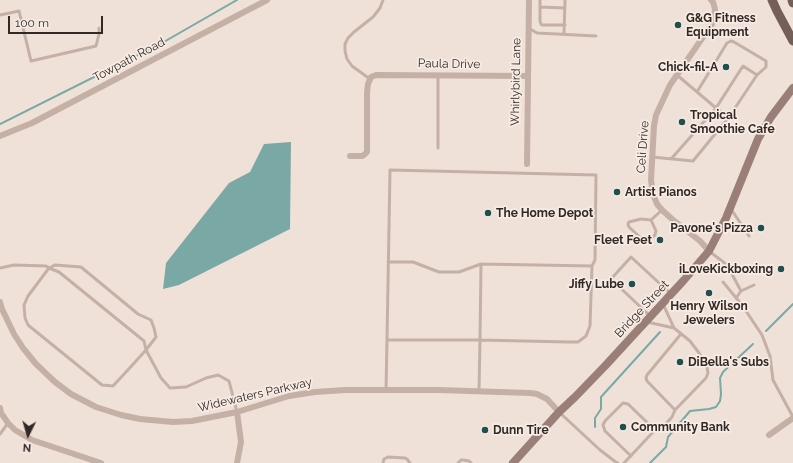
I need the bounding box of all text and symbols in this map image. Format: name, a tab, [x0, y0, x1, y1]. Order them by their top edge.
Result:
scale bar	[10, 8, 105, 34]
place label: G&G Fitness Equipment	[686, 11, 756, 39]
text: 100 m	[15, 16, 49, 30]
marker: G&G Fitness Equipment	[673, 20, 683, 30]
street label: Towpath Road	[91, 35, 167, 85]
street label: Whirlybird Lane	[508, 38, 524, 126]
street label: Paula Drive	[418, 56, 480, 72]
place label: Chick-fil-A	[658, 60, 718, 74]
marker: Chick-fil-A	[721, 62, 731, 72]
place label: Tropical Smoothie Cafe	[690, 108, 775, 136]
marker: Tropical Smoothie Cafe	[677, 117, 687, 127]
street label: Celi Drive	[634, 120, 652, 174]
place label: Artist Pianos	[625, 185, 697, 199]
marker: Artist Pianos	[612, 187, 622, 197]
place label: The Home Depot	[496, 206, 593, 220]
marker: The Home Depot	[483, 208, 493, 218]
place label: Pavone's Pizza	[670, 221, 753, 235]
marker: Pavone's Pizza	[756, 223, 766, 233]
place label: Fleet Feet	[594, 233, 652, 247]
marker: Fleet Feet	[655, 235, 665, 245]
place label: iLoveKickboxing	[679, 262, 773, 276]
marker: iLoveKickboxing	[776, 264, 786, 274]
place label: Jiffy Lube	[569, 277, 624, 291]
street label: Bridge Street	[612, 277, 672, 341]
marker: Jiffy Lube	[627, 279, 637, 289]
marker: Henry Wilson Jewelers	[704, 288, 714, 298]
place label: Henry Wilson Jewelers	[670, 299, 748, 327]
place label: DiBella's Subs	[688, 355, 769, 369]
marker: DiBella's Subs	[675, 357, 685, 367]
street label: Widewaters Parkway	[197, 375, 313, 415]
north arrow	[8, 415, 48, 455]
place label: Community Bank	[631, 420, 730, 434]
marker: Community Bank	[618, 422, 628, 432]
place label: Dunn Tire	[493, 423, 549, 437]
marker: Dunn Tire	[480, 425, 490, 435]
text: N	[22, 441, 32, 454]

